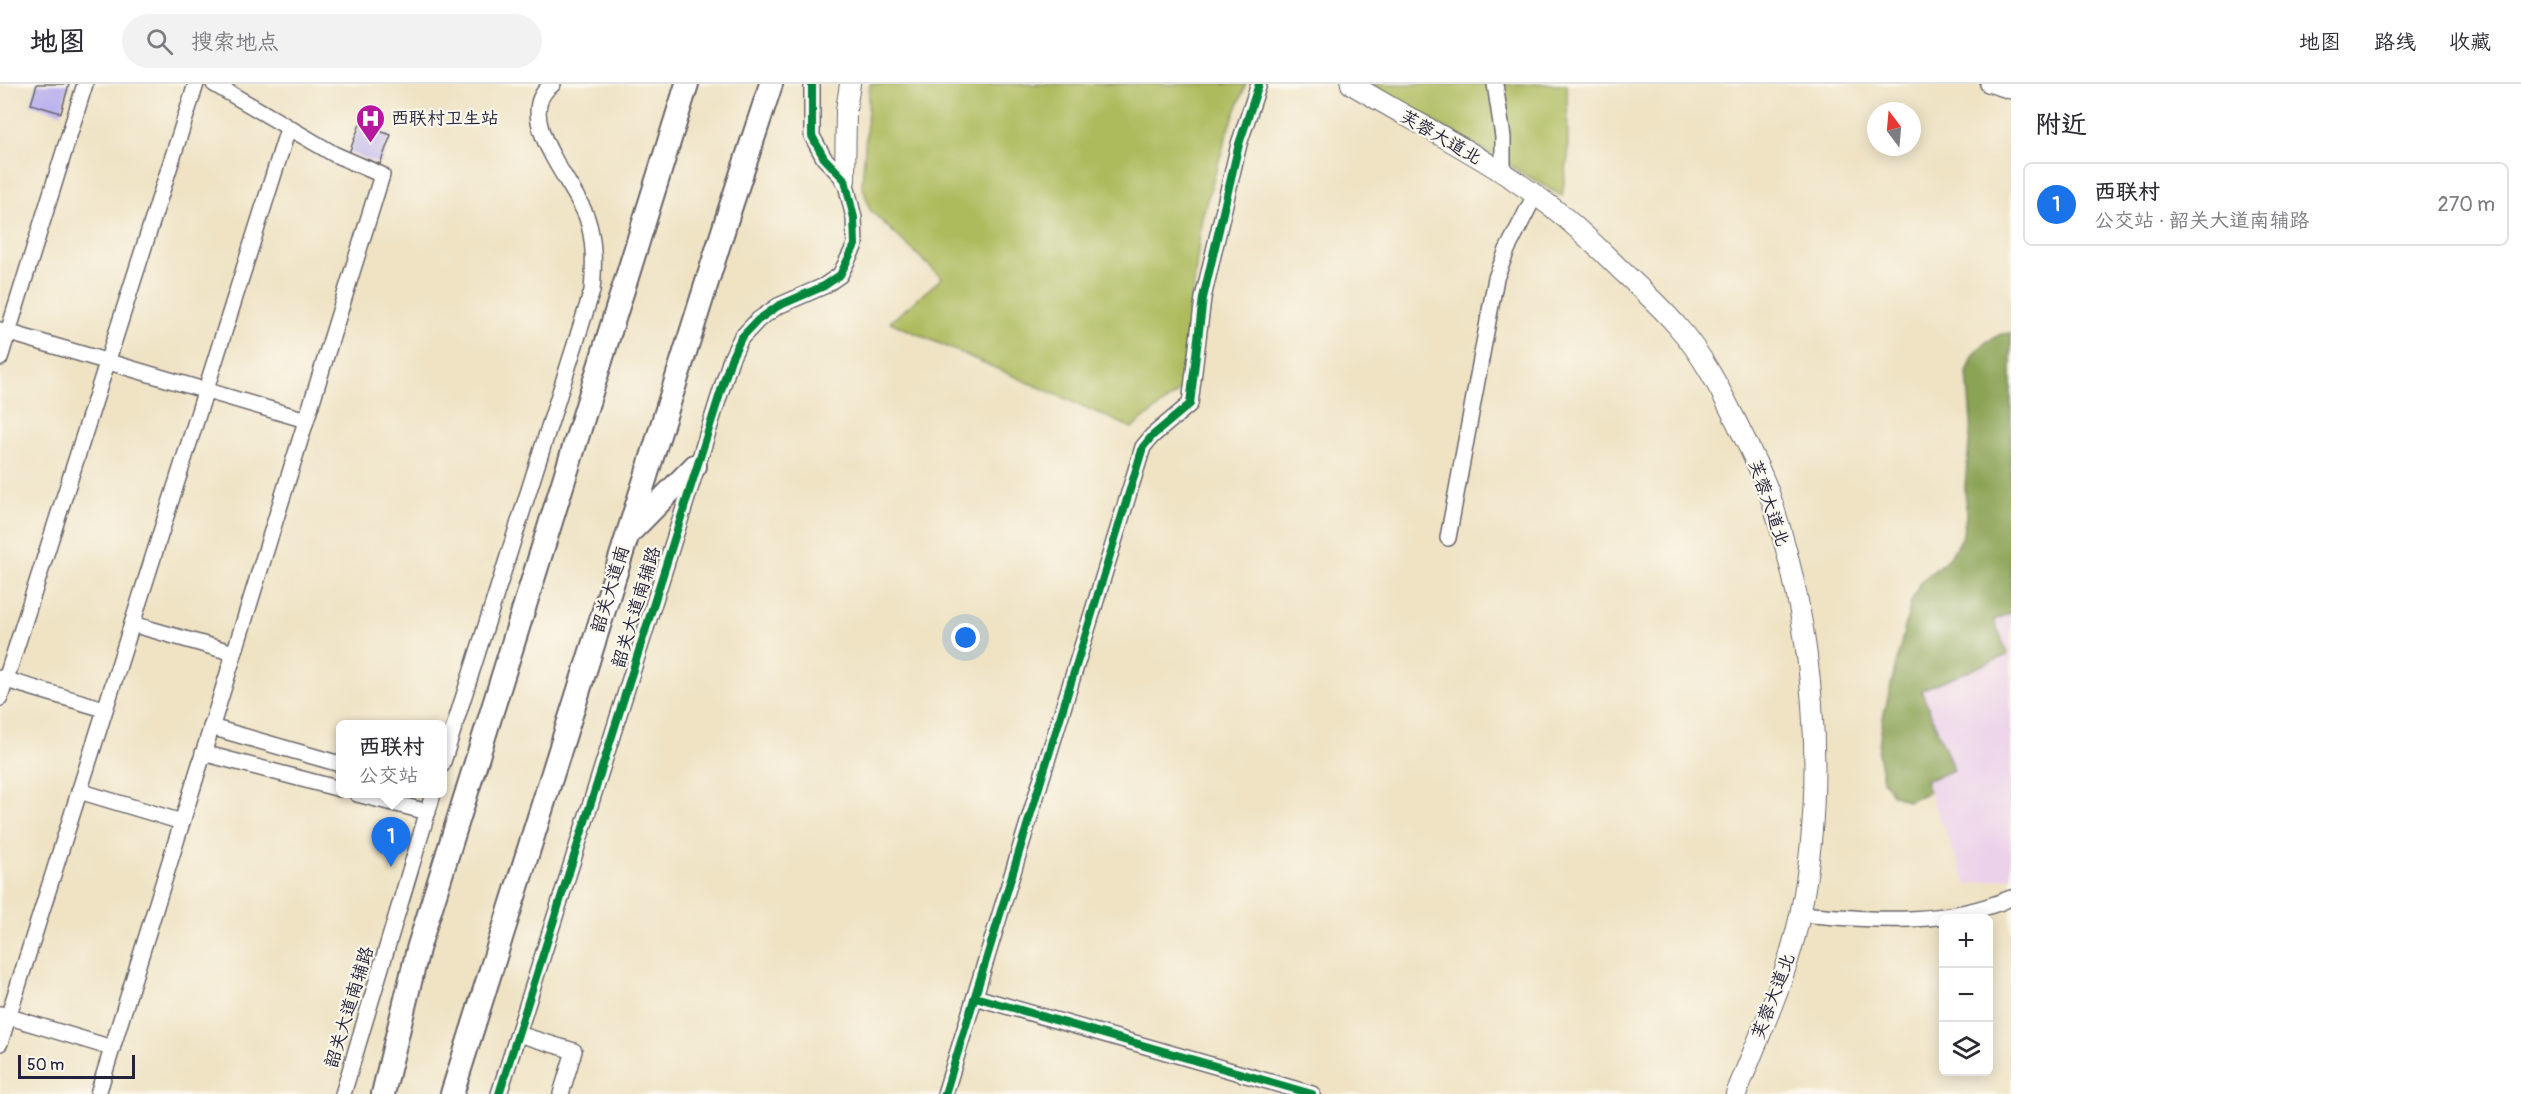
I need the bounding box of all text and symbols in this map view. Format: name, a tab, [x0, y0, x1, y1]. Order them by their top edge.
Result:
search box	[122, 14, 542, 68]
text: 地图	[30, 25, 86, 60]
icon: search	[143, 25, 176, 58]
text: 搜索地点	[191, 28, 279, 56]
text: 地图	[2299, 29, 2341, 56]
text: 路线	[2374, 29, 2416, 56]
text: 收藏	[2449, 29, 2491, 56]
hospital icon: 西联村卫生站	[354, 102, 386, 144]
north arrow	[1867, 102, 1921, 156]
street label: 芙蓉大道北	[1396, 105, 1485, 170]
place label: 西联村卫生站	[391, 107, 499, 130]
text: 附近	[2035, 109, 2087, 141]
text: 西联村	[2094, 178, 2160, 206]
text: 1	[2053, 192, 2060, 217]
text: 270 m	[2437, 192, 2495, 217]
text: 公交站 · 韶关大道南辅路	[2094, 208, 2309, 233]
street label: 芙蓉大道北	[1743, 457, 1794, 549]
street label: 韶关大道南	[586, 543, 635, 636]
street label: 韶关大道南辅路	[607, 544, 666, 671]
your location	[951, 623, 980, 652]
popup	[336, 720, 447, 798]
text: 西联村	[358, 733, 425, 761]
text: 公交站	[358, 763, 418, 788]
pin: 1	[372, 818, 410, 867]
map controls	[1939, 914, 1993, 1076]
button: +	[1939, 914, 1993, 968]
street label: 韶关大道南辅路	[320, 944, 379, 1071]
street label: 芙蓉大道北	[1747, 950, 1800, 1042]
button: −	[1939, 968, 1993, 1022]
button: layers	[1939, 1022, 1993, 1076]
scale bar	[18, 1052, 135, 1080]
text: 50 m	[27, 1055, 64, 1075]

